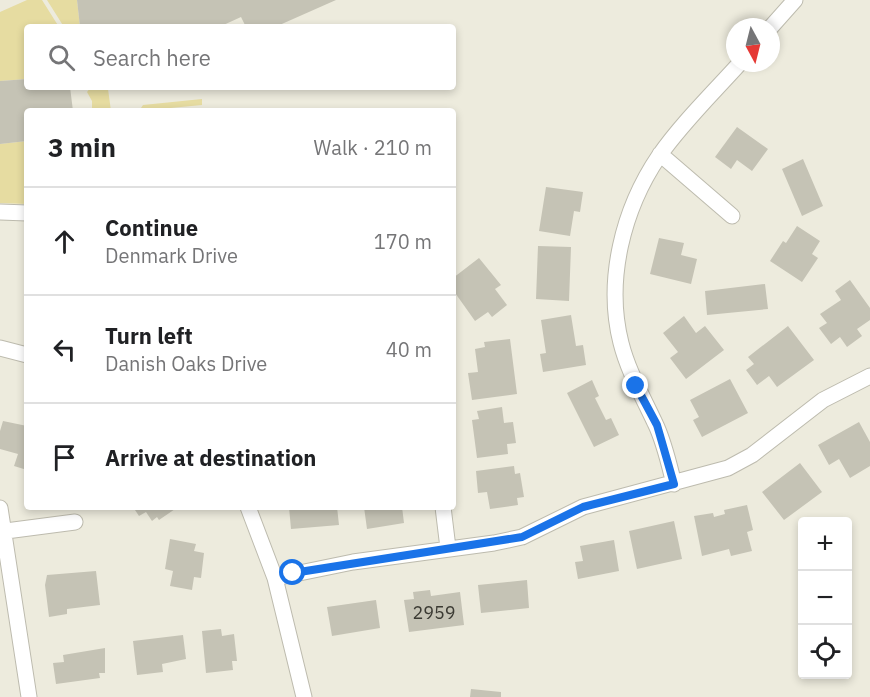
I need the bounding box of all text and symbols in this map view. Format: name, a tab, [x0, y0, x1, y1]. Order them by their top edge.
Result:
north arrow	[726, 18, 780, 72]
search box	[24, 24, 456, 90]
icon: search	[45, 41, 78, 74]
text: Search here	[93, 43, 211, 72]
text: 3 min	[48, 130, 116, 164]
text: Walk · 210 m	[314, 134, 432, 161]
text: Continue	[105, 213, 198, 242]
icon: ahead	[48, 225, 81, 258]
text: 170 m	[374, 228, 432, 255]
text: Denmark Drive	[105, 242, 238, 269]
text: Turn left	[105, 321, 193, 350]
icon: left	[48, 333, 81, 366]
text: 40 m	[386, 336, 432, 363]
text: Danish Oaks Drive	[105, 350, 267, 377]
route end	[622, 372, 648, 398]
icon: arrive	[48, 441, 81, 474]
text: Arrive at destination	[105, 443, 316, 472]
map controls	[798, 517, 852, 679]
button: +	[798, 517, 852, 571]
route start	[279, 559, 305, 585]
button: −	[798, 571, 852, 625]
house number: 2959	[412, 601, 456, 624]
button: locate	[798, 625, 852, 679]

